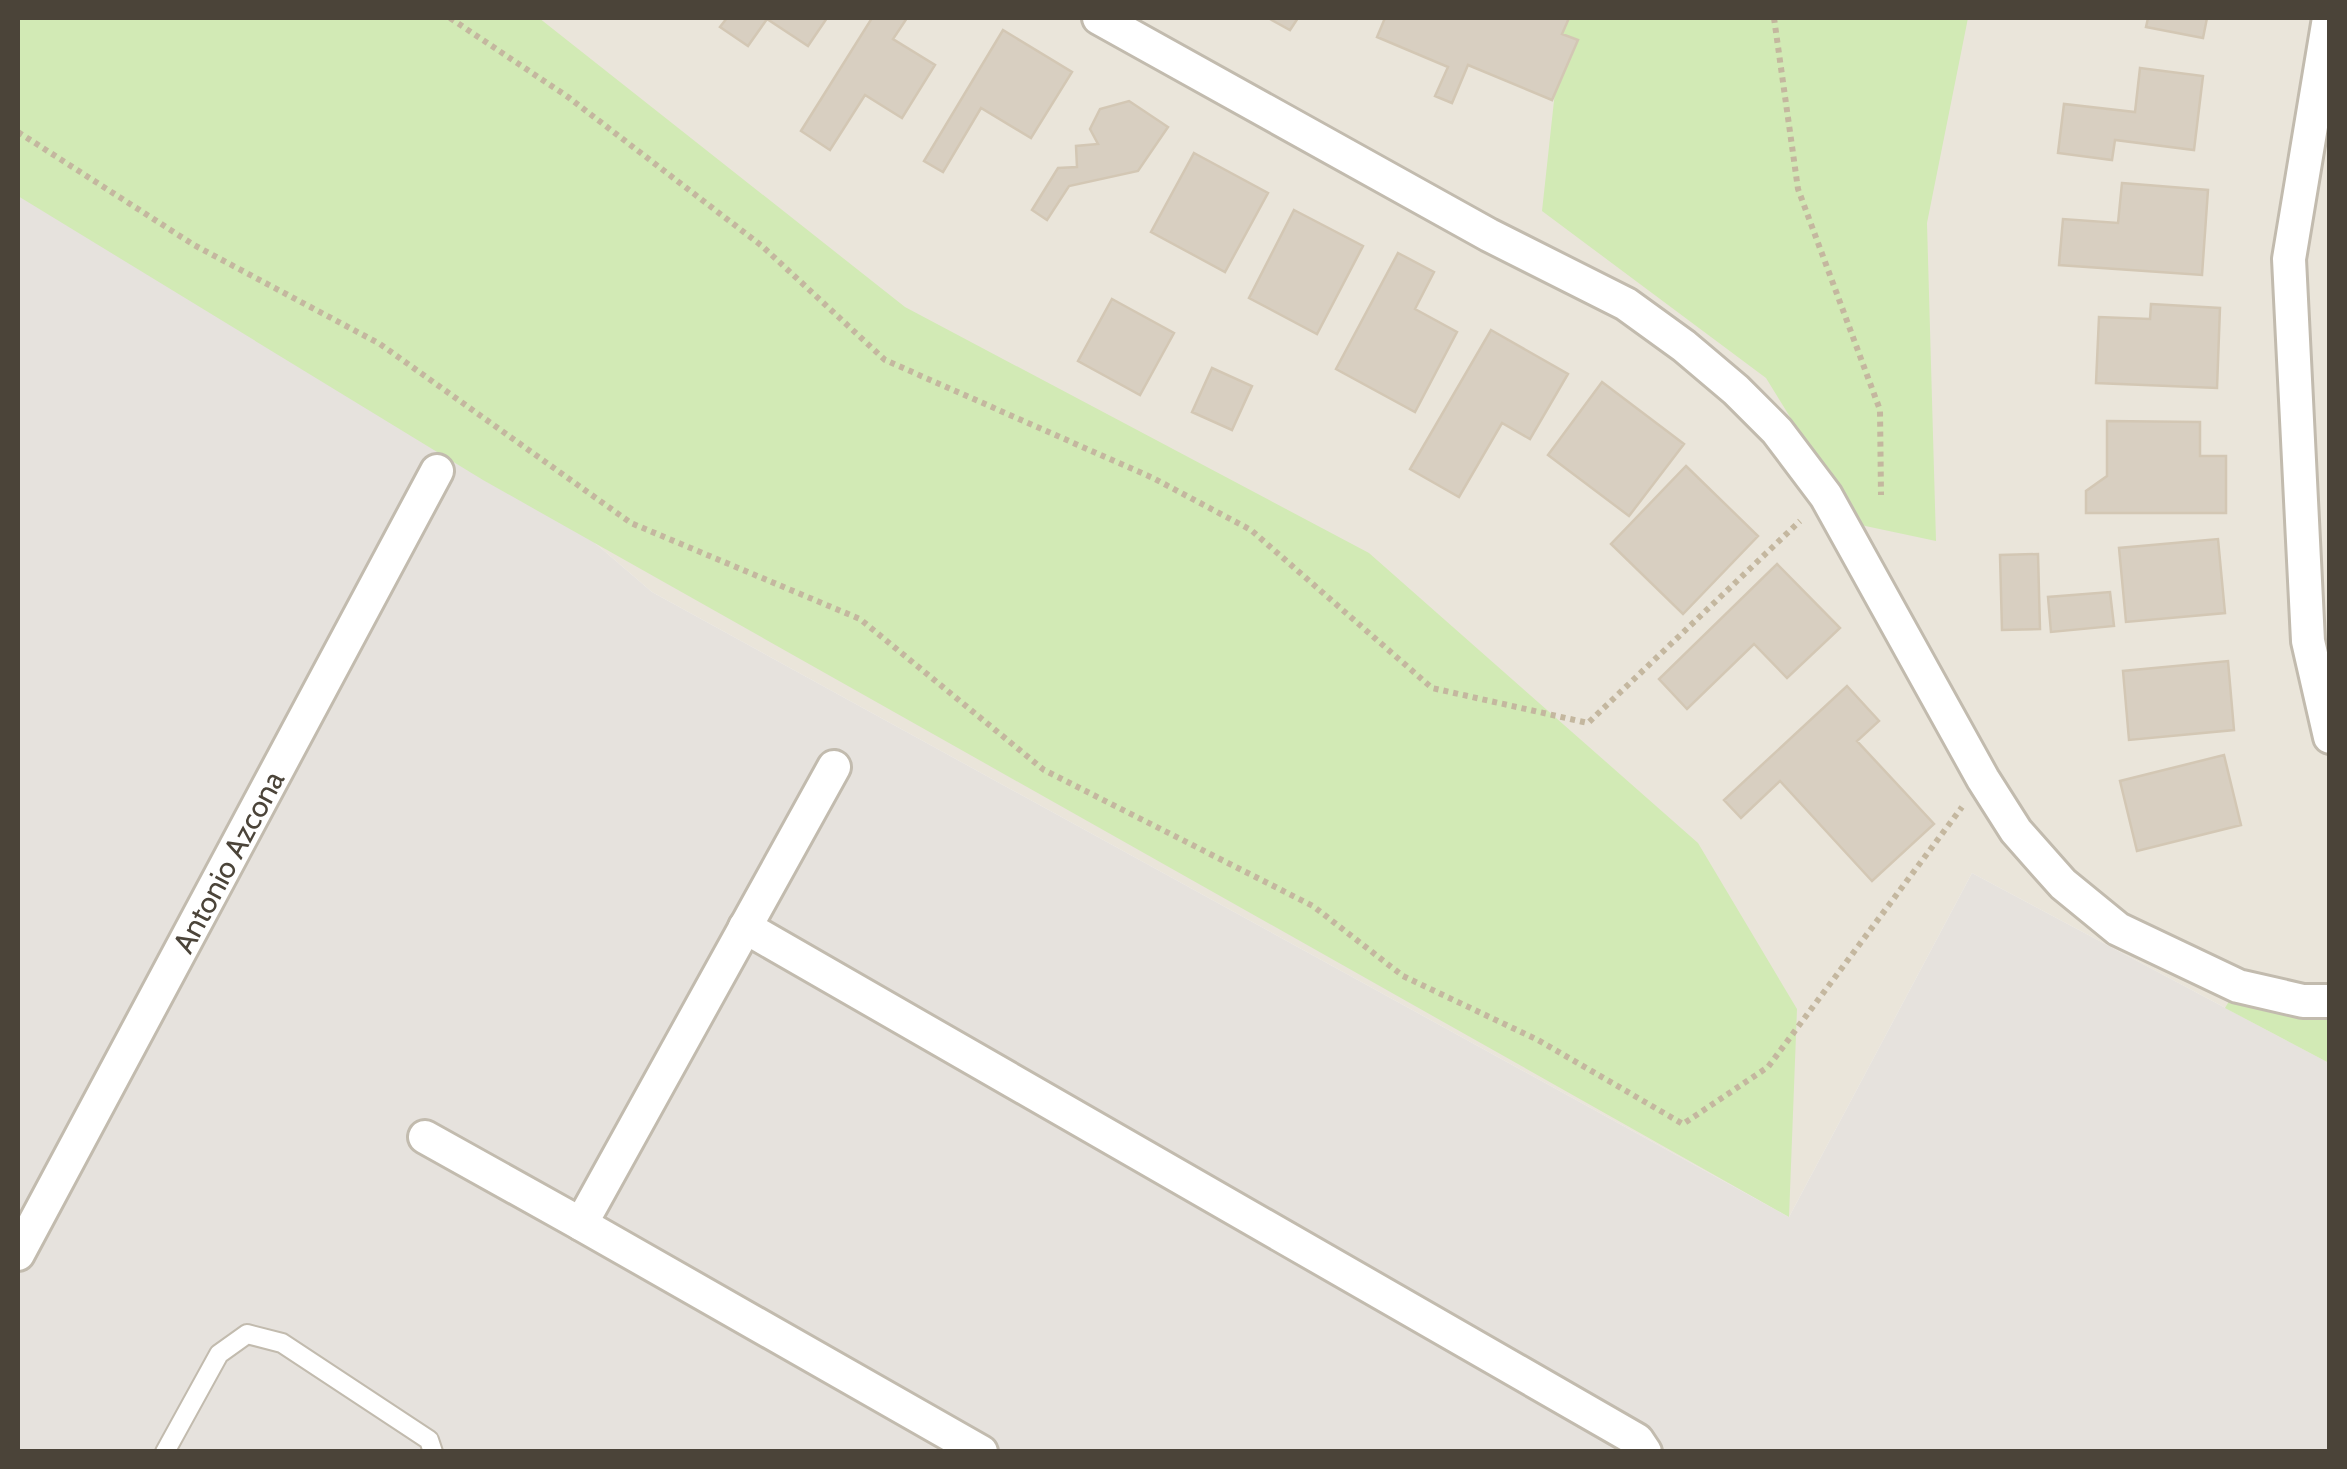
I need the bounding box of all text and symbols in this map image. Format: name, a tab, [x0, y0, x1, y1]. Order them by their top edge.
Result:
street label: Antonio Azcona	[164, 764, 292, 959]

